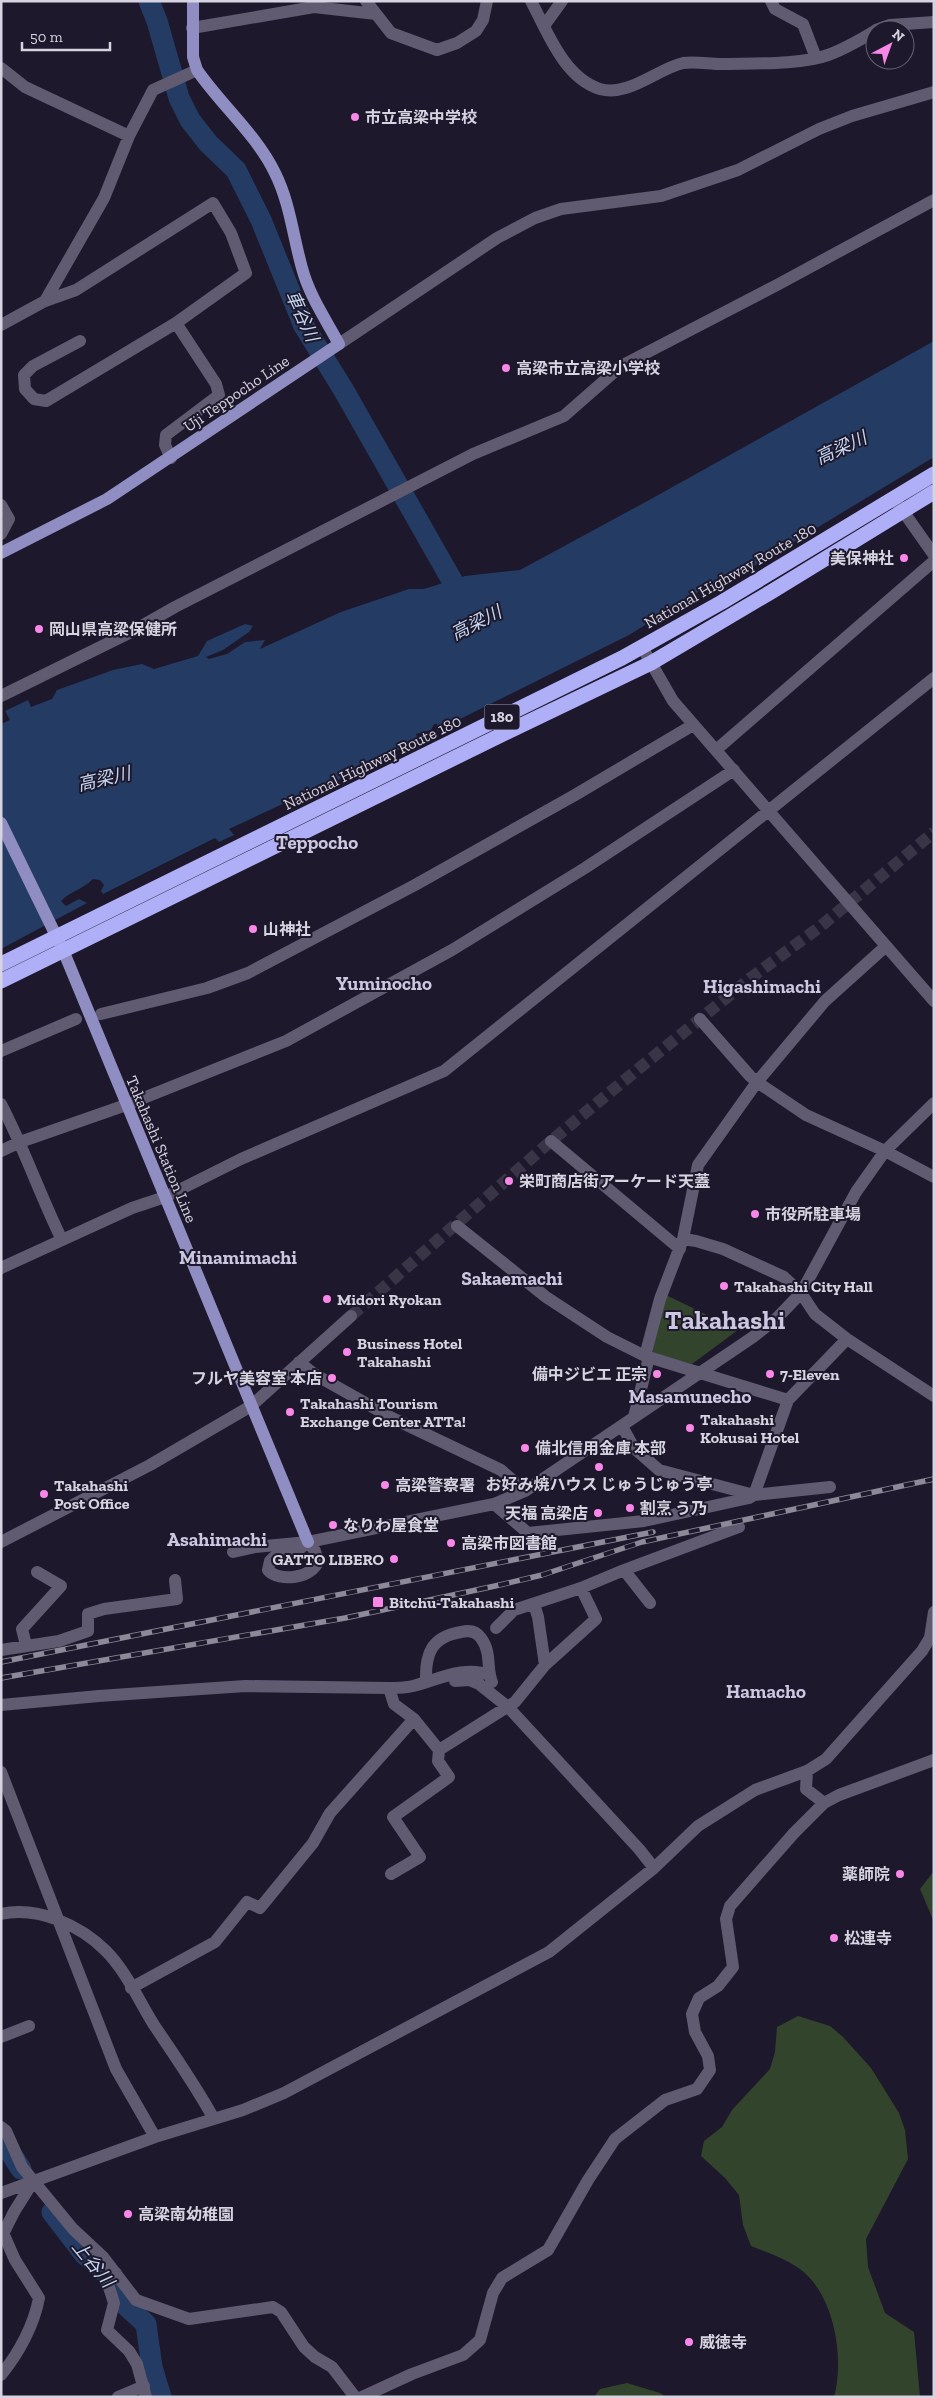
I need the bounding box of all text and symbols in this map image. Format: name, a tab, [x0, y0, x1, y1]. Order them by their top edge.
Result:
scale bar	[22, 20, 110, 52]
north arrow	[865, 20, 915, 70]
text: N	[889, 26, 908, 46]
text: 50 m	[30, 28, 63, 46]
place label: 市立高梁中学校	[365, 108, 477, 127]
marker: 市立高梁中学校	[349, 111, 361, 123]
water label: 車谷川	[281, 287, 324, 347]
street label: Uji Teppocho Line	[180, 351, 293, 436]
place label: 高梁市立高梁小学校	[516, 359, 660, 378]
marker: 高梁市立高梁小学校	[500, 362, 512, 374]
water label: 高梁川	[812, 426, 872, 469]
street label: National Highway Route 180	[641, 518, 820, 633]
place label: 美保神社	[830, 549, 894, 568]
marker: 美保神社	[898, 552, 910, 564]
water label: 高梁川	[447, 600, 507, 645]
place label: 岡山県高梁保健所	[49, 620, 177, 639]
marker: 岡山県高梁保健所	[33, 623, 45, 635]
road number: 180	[484, 704, 520, 730]
street label: National Highway Route 180	[280, 711, 464, 814]
water label: 高梁川	[75, 762, 135, 796]
district label: Teppocho	[276, 831, 358, 854]
place label: 山神社	[263, 920, 311, 939]
marker: 山神社	[247, 923, 259, 935]
district label: Yuminocho	[336, 972, 432, 995]
district label: Higashimachi	[703, 975, 821, 998]
street label: Takahashi Station Line	[122, 1073, 201, 1225]
place label: 栄町商店街アーケード天蓋	[519, 1172, 710, 1191]
marker: 栄町商店街アーケード天蓋	[503, 1175, 515, 1187]
place label: 市役所駐車場	[765, 1205, 861, 1224]
marker: 市役所駐車場	[749, 1208, 761, 1220]
district label: Minamimachi	[179, 1246, 297, 1269]
district label: Sakaemachi	[461, 1267, 563, 1290]
place label: Takahashi City Hall	[734, 1277, 873, 1296]
marker: Takahashi City Hall	[718, 1280, 730, 1292]
place label: Midori Ryokan	[337, 1290, 442, 1309]
marker: Midori Ryokan	[321, 1293, 333, 1305]
district label: Takahashi	[665, 1304, 785, 1336]
place label: Business Hotel Takahashi	[357, 1334, 463, 1371]
marker: Business Hotel Takahashi	[341, 1346, 353, 1358]
place label: 備中ジビエ 正宗	[532, 1365, 647, 1384]
place label: 7-Eleven	[780, 1365, 840, 1384]
marker: 備中ジビエ 正宗	[651, 1368, 663, 1380]
marker: 7-Eleven	[764, 1368, 776, 1380]
place label: フルヤ美容室 本店	[191, 1369, 322, 1388]
marker: フルヤ美容室 本店	[326, 1372, 338, 1384]
district label: Masamunecho	[628, 1385, 752, 1408]
place label: Takahashi Tourism Exchange Center ATTa!	[300, 1394, 466, 1431]
marker: Takahashi Tourism Exchange Center ATTa!	[284, 1406, 296, 1418]
place label: Takahashi Kokusai Hotel	[700, 1410, 800, 1447]
marker: Takahashi Kokusai Hotel	[684, 1422, 696, 1434]
place label: 備北信用金庫 本部	[535, 1439, 666, 1458]
marker: 備北信用金庫 本部	[519, 1442, 531, 1454]
marker: お好み焼ハウス じゅうじゅう亭	[593, 1461, 605, 1473]
place label: お好み焼ハウス じゅうじゅう亭	[486, 1475, 713, 1494]
place label: Takahashi Post Office	[54, 1476, 130, 1513]
place label: 高梁警察署	[395, 1476, 475, 1495]
marker: 高梁警察署	[379, 1479, 391, 1491]
marker: Takahashi Post Office	[38, 1488, 50, 1500]
place label: 割烹 う乃	[640, 1499, 707, 1518]
marker: 割烹 う乃	[624, 1502, 636, 1514]
place label: 天福 高梁店	[505, 1504, 588, 1523]
marker: 天福 高梁店	[592, 1507, 604, 1519]
place label: なりわ屋食堂	[343, 1516, 439, 1535]
marker: なりわ屋食堂	[327, 1519, 339, 1531]
district label: Asahimachi	[167, 1528, 267, 1551]
place label: 高梁市図書館	[461, 1534, 557, 1553]
marker: 高梁市図書館	[445, 1537, 457, 1549]
place label: GATTO LIBERO	[273, 1550, 385, 1569]
marker: GATTO LIBERO	[388, 1553, 400, 1565]
place label: Bitchu-Takahashi	[389, 1593, 515, 1612]
marker: Bitchu-Takahashi	[371, 1595, 385, 1609]
district label: Hamacho	[726, 1680, 806, 1703]
place label: 薬師院	[842, 1865, 890, 1884]
marker: 薬師院	[894, 1868, 906, 1880]
place label: 松連寺	[844, 1929, 892, 1948]
marker: 松連寺	[828, 1932, 840, 1944]
place label: 高梁南幼稚園	[138, 2205, 234, 2224]
marker: 高梁南幼稚園	[122, 2208, 134, 2220]
water label: 上谷川	[67, 2236, 120, 2293]
place label: 威徳寺	[699, 2333, 747, 2352]
marker: 威徳寺	[683, 2336, 695, 2348]

